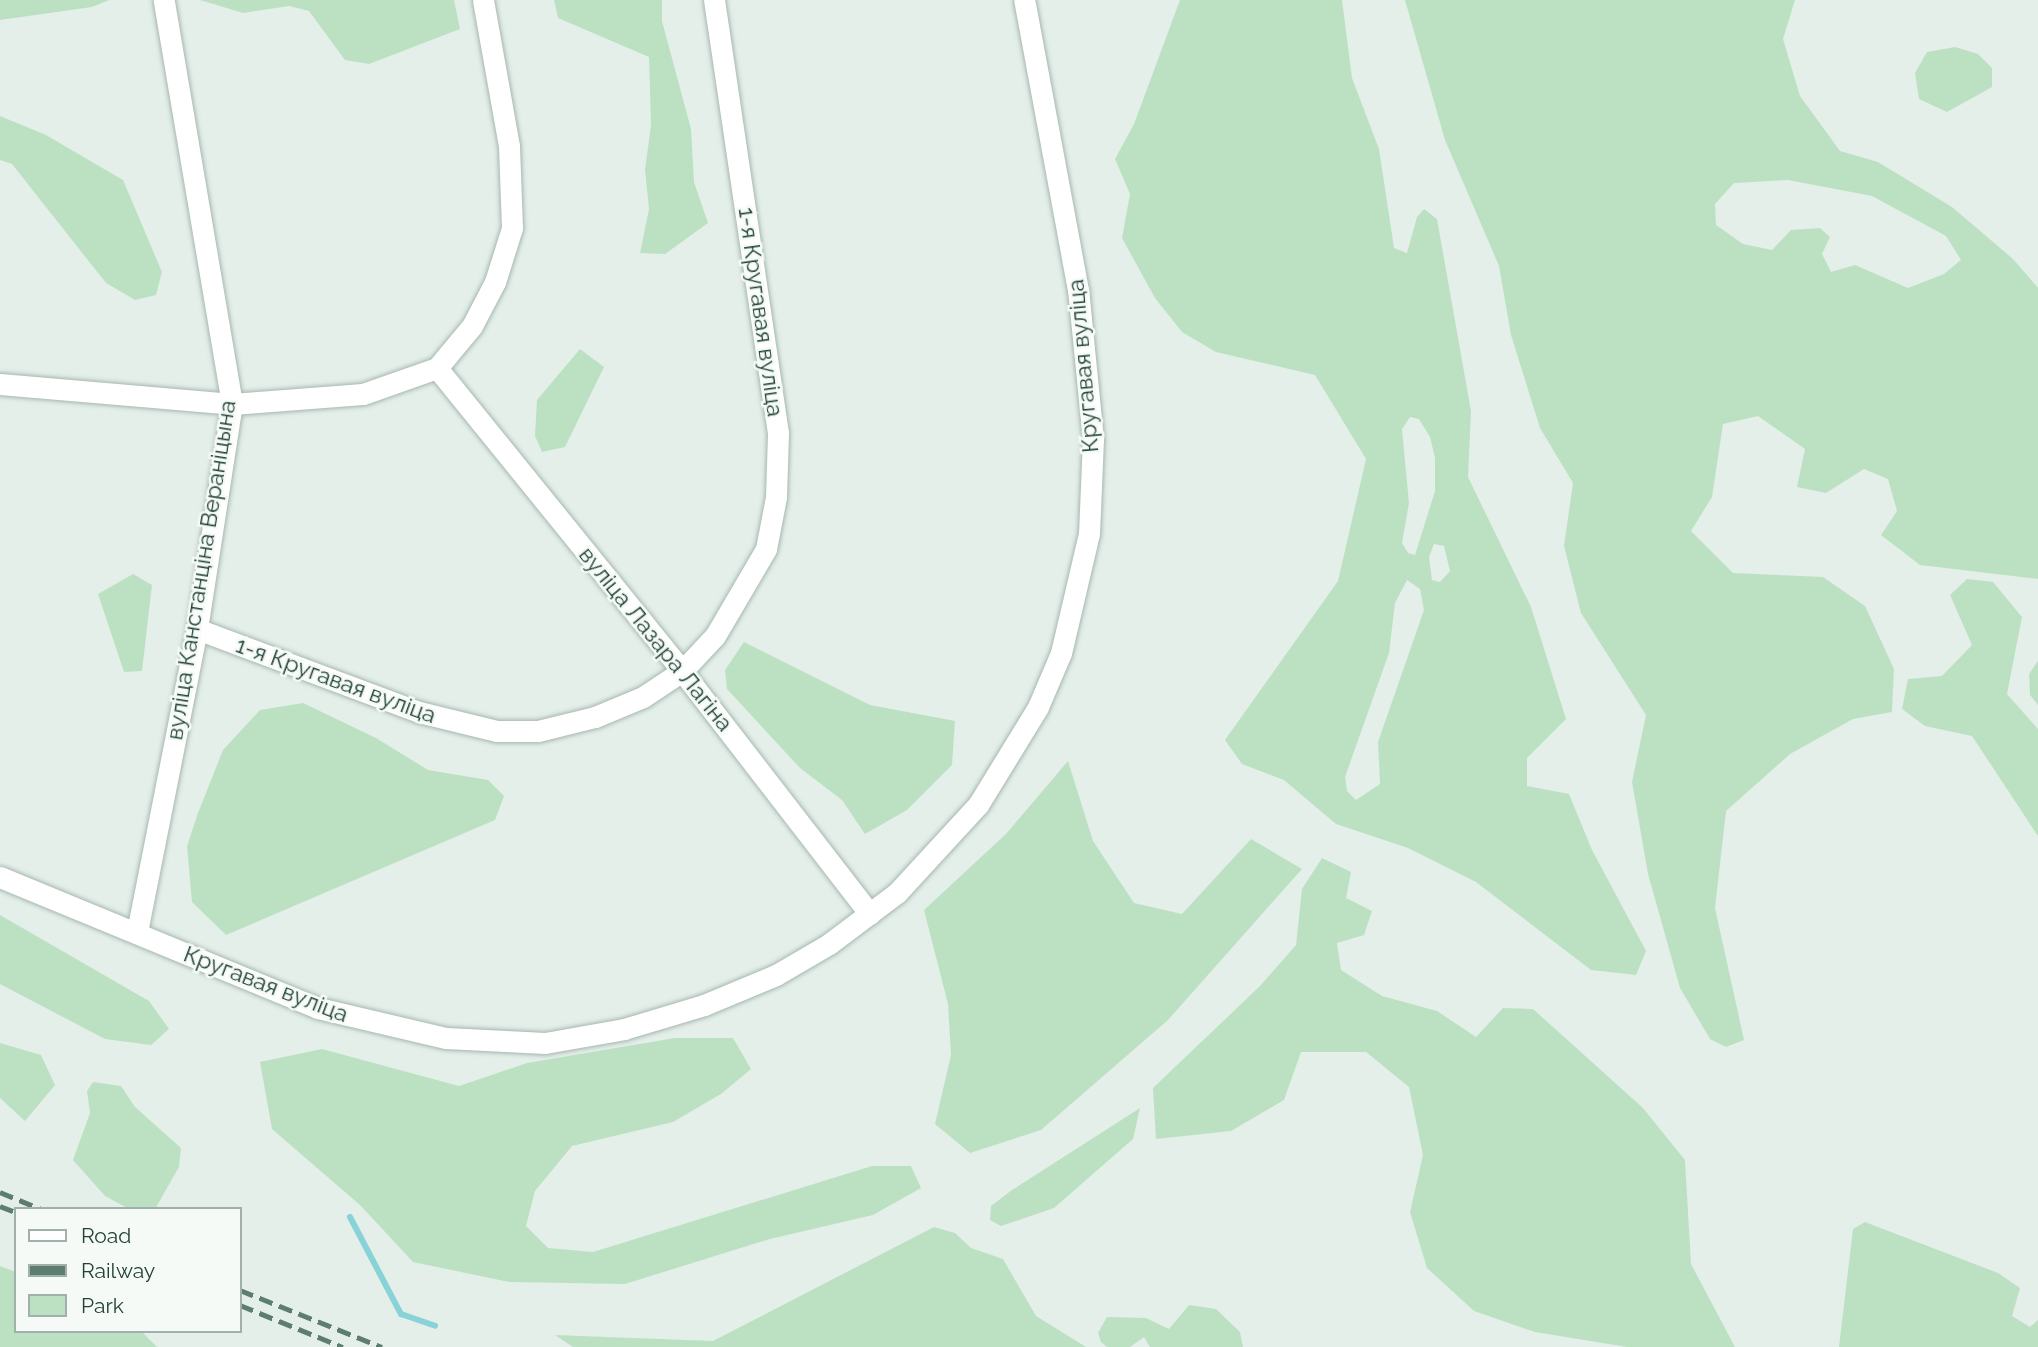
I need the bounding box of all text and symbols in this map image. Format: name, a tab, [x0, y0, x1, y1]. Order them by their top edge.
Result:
street label: 1-я Кругавая вуліца	[733, 206, 789, 418]
street label: Кругавая вуліца	[1062, 278, 1104, 454]
street label: вуліца Канстанціна Вераніцына	[160, 398, 242, 742]
street label: вуліца Лазара Лагіна	[573, 541, 739, 737]
street label: 1-я Кругавая вуліца	[232, 631, 440, 729]
street label: Кругавая вуліца	[180, 940, 352, 1028]
legend	[14, 1207, 242, 1333]
text: Road	[81, 1223, 131, 1248]
text: Railway	[81, 1258, 155, 1283]
text: Park	[81, 1293, 124, 1318]

